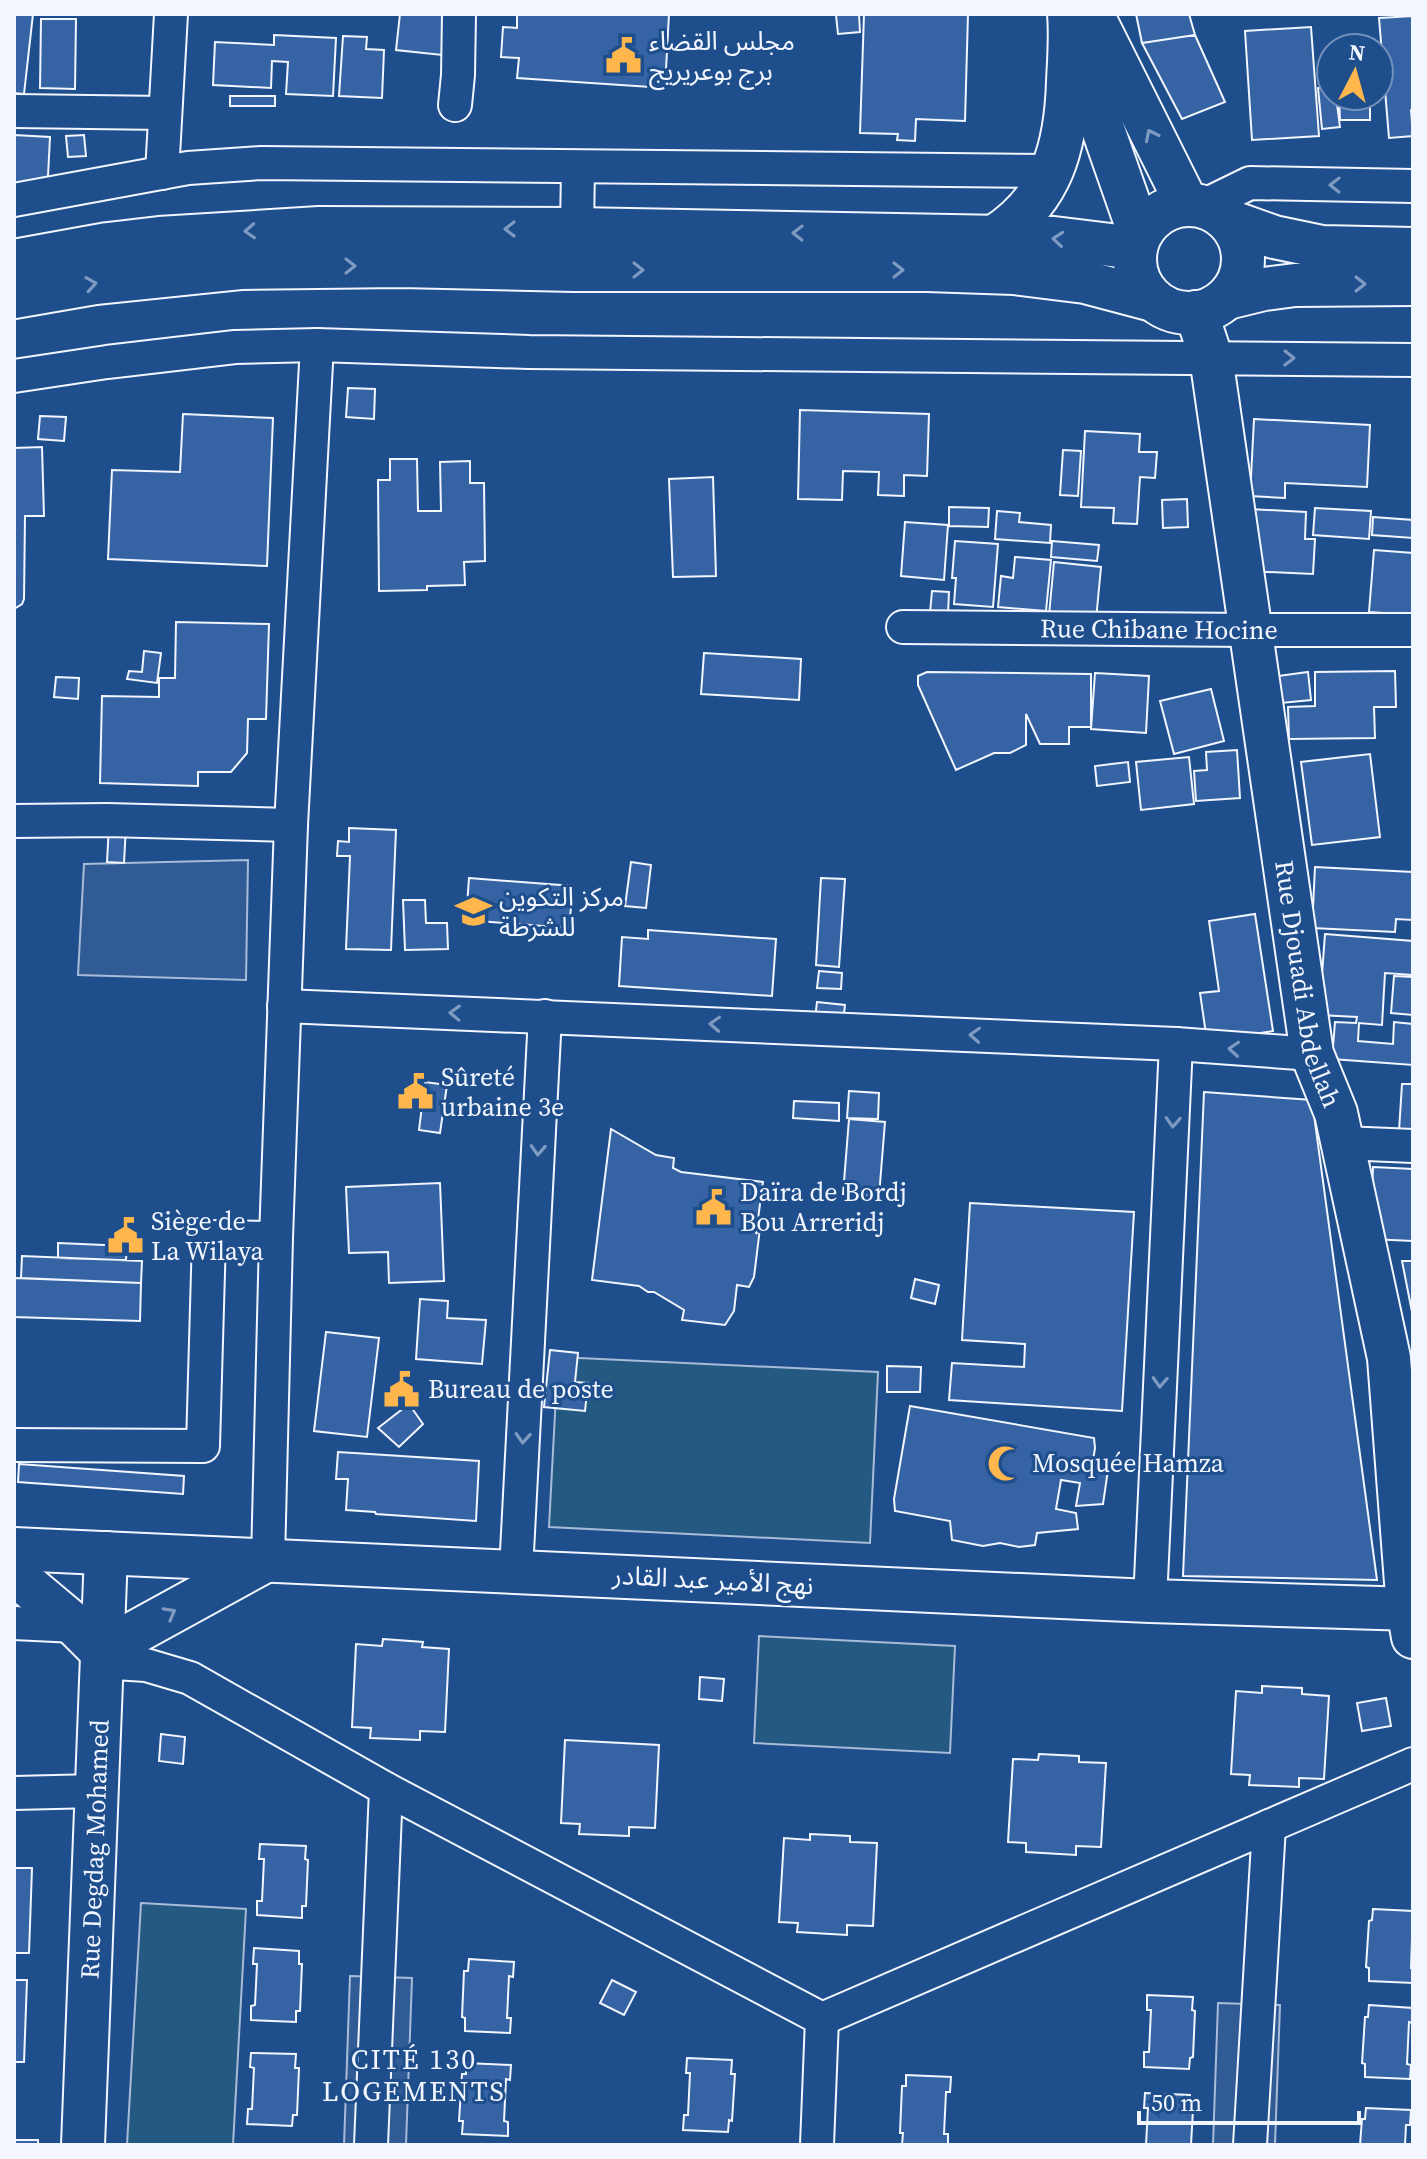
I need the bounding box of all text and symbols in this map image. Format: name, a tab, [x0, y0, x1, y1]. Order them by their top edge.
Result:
place label: مجلس القضاء برج بوعريريج	[649, 23, 795, 91]
north arrow	[1315, 32, 1395, 112]
text: N	[1348, 36, 1367, 68]
public building icon: مجلس القضاء برج بوعريريج	[604, 37, 642, 75]
one-way arrow	[1145, 128, 1161, 143]
one-way arrow	[1328, 176, 1341, 193]
one-way arrow	[503, 220, 516, 238]
one-way arrow	[243, 222, 256, 239]
one-way arrow	[791, 225, 804, 242]
one-way arrow	[1051, 231, 1064, 248]
one-way arrow	[344, 257, 357, 275]
one-way arrow	[632, 261, 645, 279]
one-way arrow	[892, 261, 905, 279]
one-way arrow	[1354, 275, 1367, 293]
one-way arrow	[84, 276, 98, 293]
one-way arrow	[1283, 350, 1296, 367]
street label: Rue Chibane Hocine	[1040, 610, 1278, 648]
street label: Rue Djouadi Abdellah	[1266, 858, 1350, 1113]
place label: مركز التكوين للشرطة	[499, 879, 624, 945]
school or university icon: مركز التكوين للشرطة	[454, 893, 492, 931]
one-way arrow	[448, 1004, 461, 1021]
one-way arrow	[708, 1015, 721, 1032]
one-way arrow	[968, 1027, 981, 1044]
one-way arrow	[1227, 1041, 1240, 1058]
place label: Sûreté urbaine 3e	[441, 1059, 564, 1125]
public building icon: Sûreté urbaine 3e	[396, 1073, 434, 1111]
one-way arrow	[1164, 1116, 1181, 1129]
one-way arrow	[529, 1144, 546, 1157]
place label: Daïra de Bordj Bou Arreridj	[740, 1174, 907, 1240]
public building icon: Daïra de Bordj Bou Arreridj	[695, 1188, 733, 1226]
place label: Siège de La Wilaya	[151, 1203, 265, 1269]
public building icon: Siège de La Wilaya	[106, 1217, 144, 1255]
public building icon: Bureau de poste	[383, 1370, 421, 1408]
place label: Bureau de poste	[428, 1371, 614, 1407]
one-way arrow	[1152, 1376, 1169, 1389]
one-way arrow	[515, 1432, 532, 1445]
mosque icon: Mosquée Hamza	[987, 1444, 1025, 1482]
place label: Mosquée Hamza	[1032, 1445, 1225, 1481]
street label: نهج الأمير عبد القادر	[610, 1557, 814, 1605]
one-way arrow	[162, 1608, 176, 1623]
street label: Rue Degdag Mohamed	[71, 1718, 118, 1980]
district label: CITÉ 130 LOGEMENTS	[322, 2040, 506, 2110]
scale bar	[1139, 2075, 1359, 2125]
text: 50 m	[1151, 2086, 1202, 2119]

